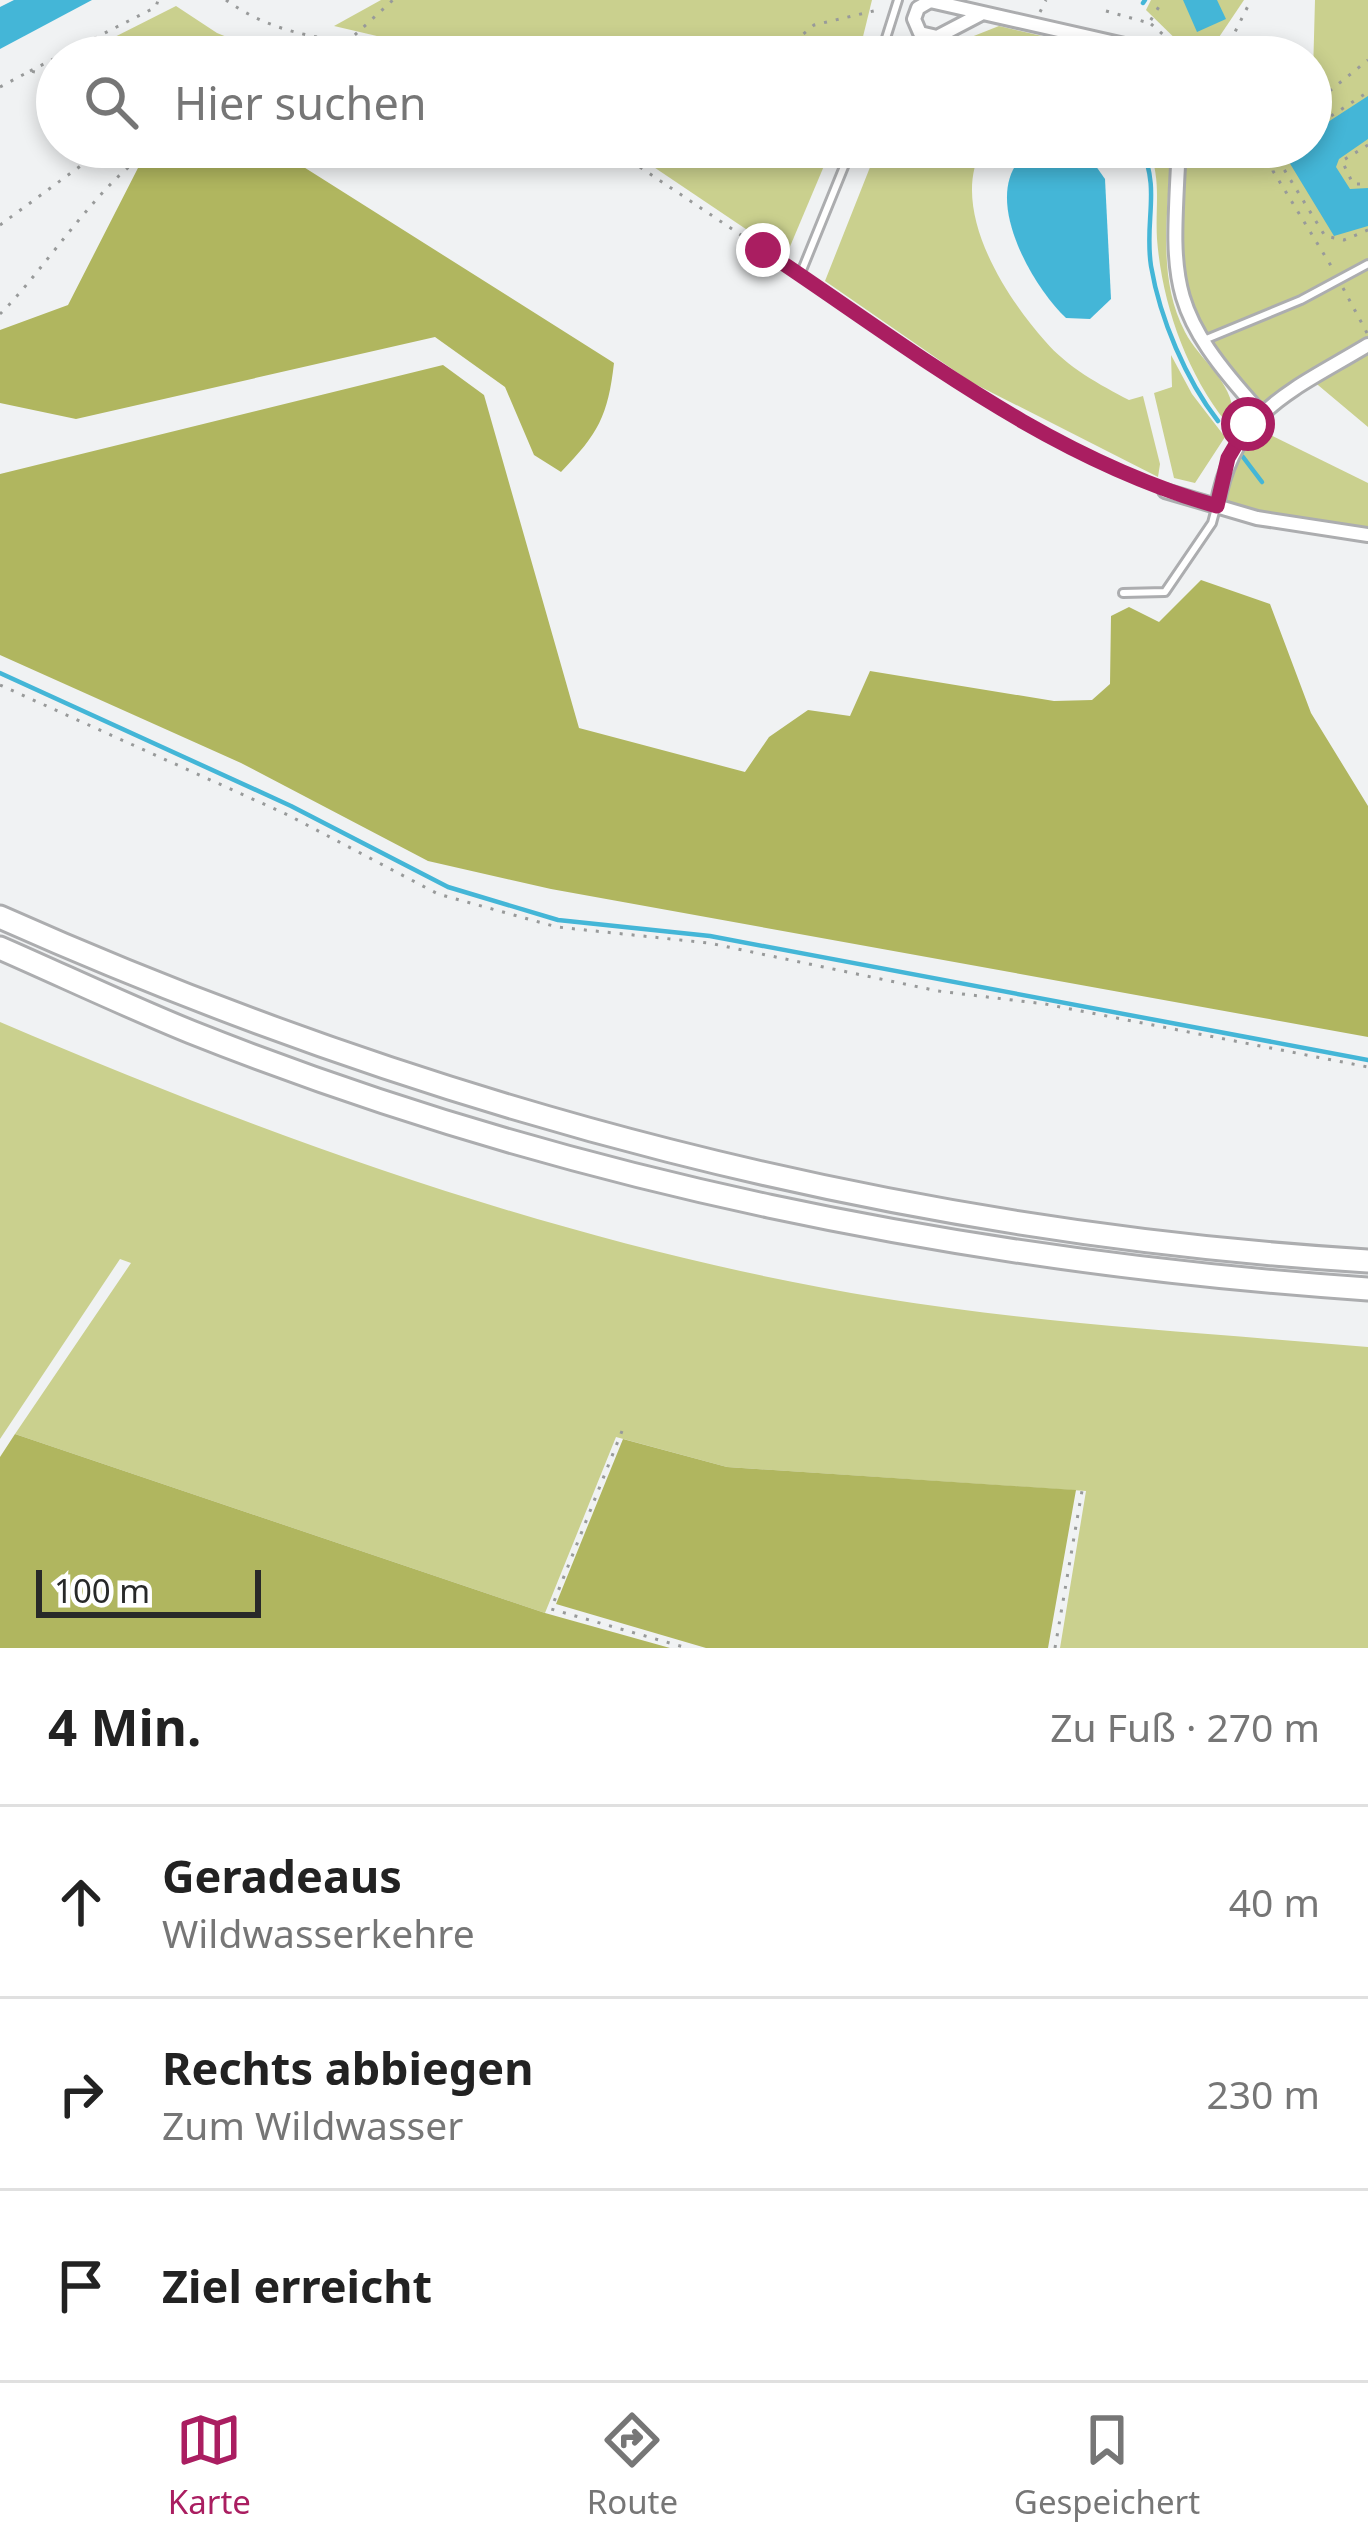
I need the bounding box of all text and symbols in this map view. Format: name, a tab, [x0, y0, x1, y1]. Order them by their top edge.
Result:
search box	[36, 36, 1332, 168]
icon: search	[78, 69, 144, 135]
text: Hier suchen	[174, 72, 427, 133]
route end	[736, 223, 790, 277]
route start	[1221, 397, 1275, 451]
scale bar	[36, 1564, 261, 1617]
text: 100 m	[54, 1568, 150, 1613]
text: 4 Min.	[48, 1691, 201, 1761]
text: Zu Fuß · 270 m	[1050, 1700, 1320, 1753]
text: Geradeaus	[162, 1845, 402, 1906]
icon: ahead	[48, 1869, 114, 1935]
text: 40 m	[1229, 1875, 1320, 1928]
text: Wildwasserkehre	[162, 1906, 475, 1959]
text: Rechts abbiegen	[162, 2037, 533, 2098]
icon: right	[48, 2061, 114, 2127]
text: 230 m	[1206, 2067, 1320, 2120]
text: Zum Wildwasser	[162, 2098, 463, 2151]
icon: arrive	[48, 2253, 114, 2319]
text: Ziel erreicht	[162, 2255, 432, 2316]
tab: Karte	[168, 2407, 251, 2524]
tab: Route	[587, 2407, 678, 2524]
tab: Gespeichert	[1014, 2407, 1200, 2524]

